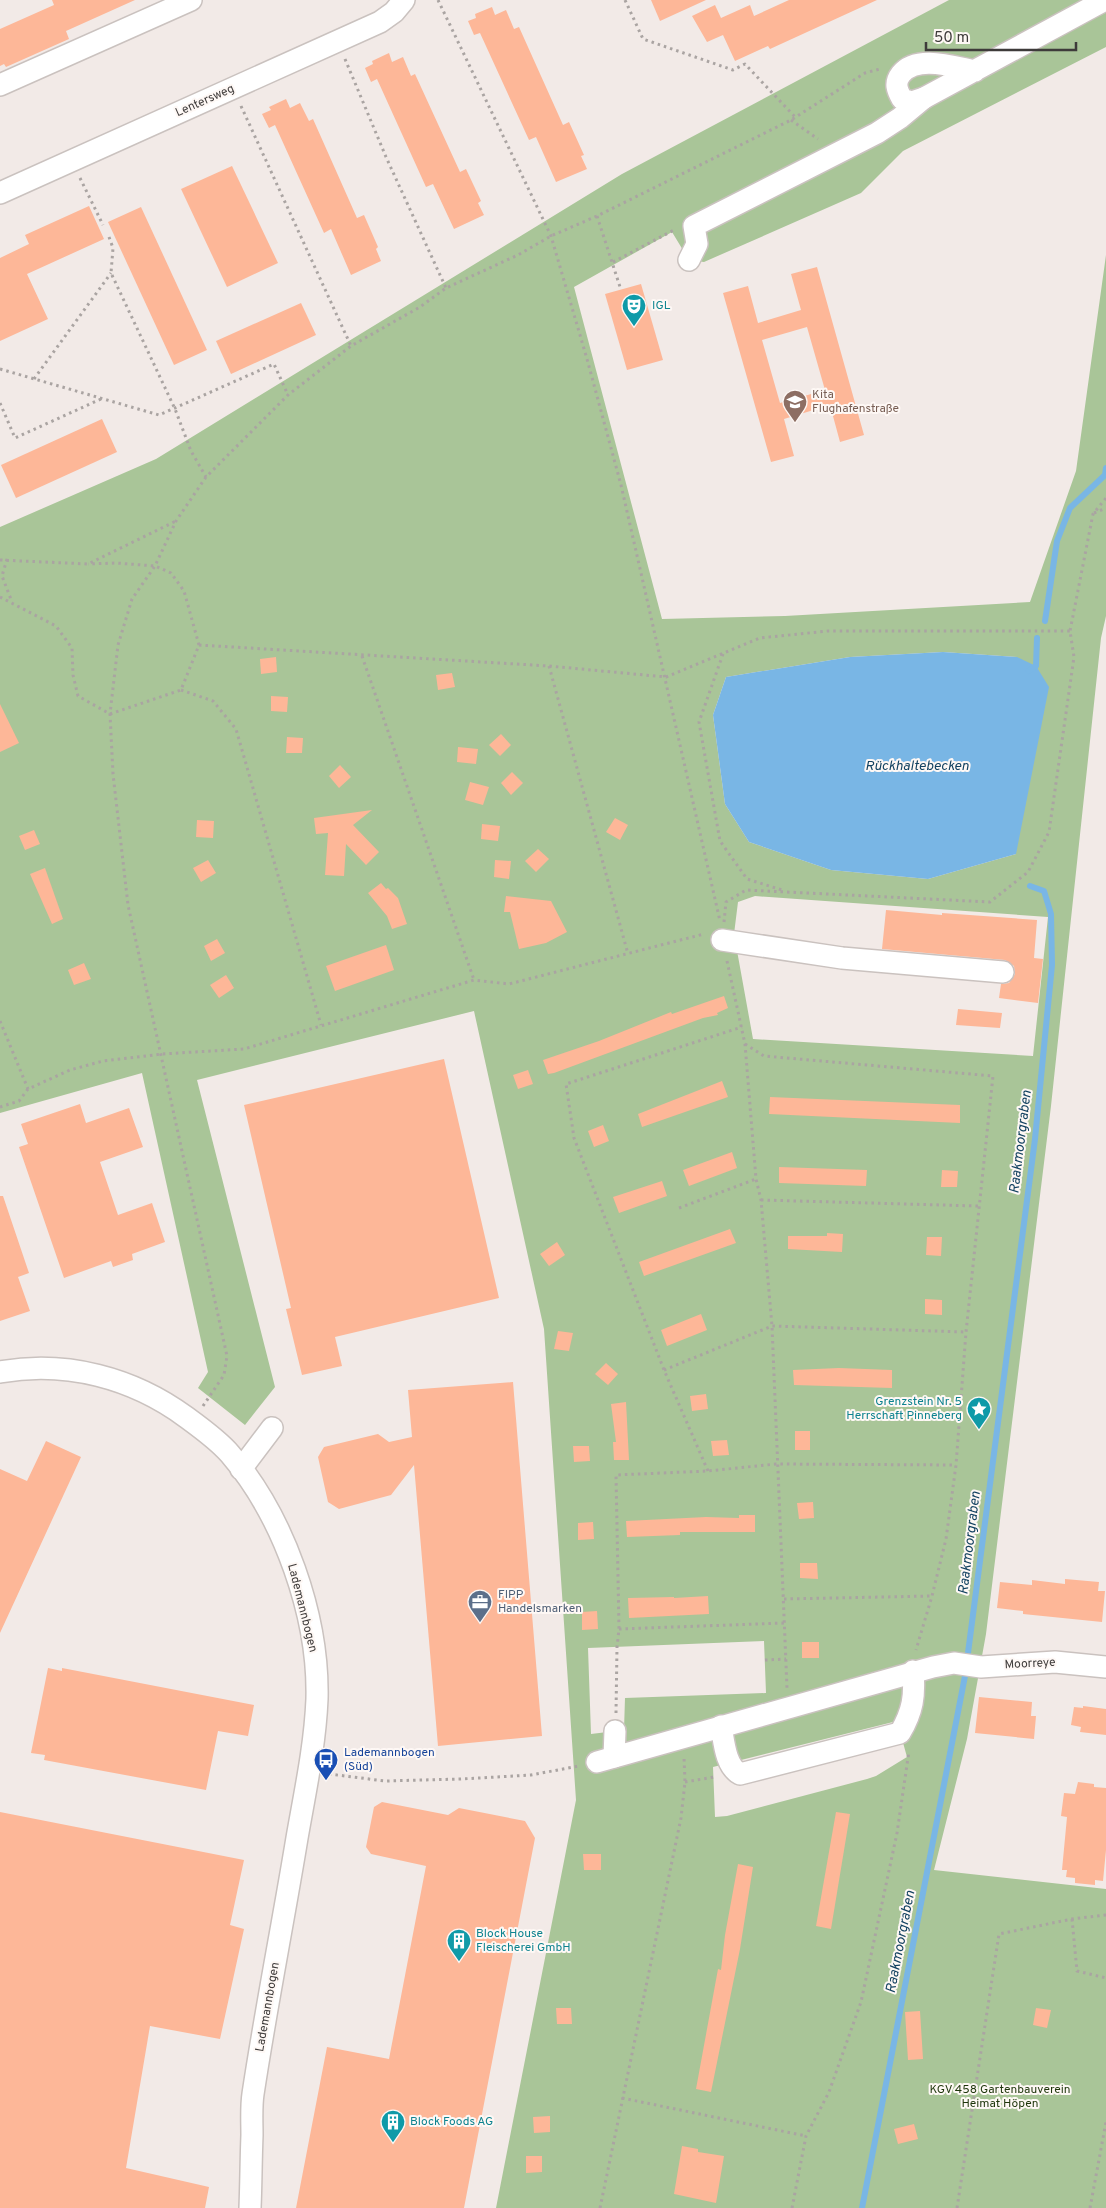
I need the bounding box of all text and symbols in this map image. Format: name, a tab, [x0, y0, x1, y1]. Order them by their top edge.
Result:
scale bar	[926, 20, 1076, 52]
text: 50 m	[934, 29, 969, 48]
street label: Lentersweg	[173, 81, 237, 121]
theatre icon: IGL	[621, 293, 647, 327]
place label: IGL	[652, 298, 671, 314]
place label: Kita Flughafenstraße	[812, 387, 899, 417]
school or university icon: Kita Flughafenstraße	[782, 389, 808, 423]
water label: Rückhaltebecken	[865, 758, 969, 775]
water label: Raakmoorgraben	[1006, 1089, 1036, 1195]
place label: Grenzstein Nr. 5 Herrschaft Pinneberg	[846, 1394, 962, 1424]
place icon: Grenzstein Nr. 5 Herrschaft Pinneberg	[966, 1396, 992, 1430]
water label: Raakmoorgraben	[955, 1490, 985, 1596]
street label: Lademannbogen	[283, 1562, 321, 1654]
place label: FIPP Handelsmarken	[498, 1587, 582, 1617]
office icon: FIPP Handelsmarken	[467, 1589, 493, 1623]
street label: Moorreye	[1004, 1655, 1056, 1673]
place label: Lademannbogen (Süd)	[344, 1745, 435, 1775]
bus stop icon: Lademannbogen (Süd)	[313, 1747, 339, 1781]
water label: Raakmoorgraben	[883, 1889, 919, 1995]
place label: Block House Fleischerei GmbH	[476, 1926, 571, 1956]
building icon: Block House Fleischerei GmbH	[446, 1928, 472, 1962]
street label: Lademannbogen	[252, 1961, 284, 2053]
park label: KGV 458 Gartenbauverein Heimat Höpen	[929, 2082, 1071, 2112]
building icon: Block Foods AG	[380, 2109, 406, 2143]
place label: Block Foods AG	[410, 2114, 493, 2130]

